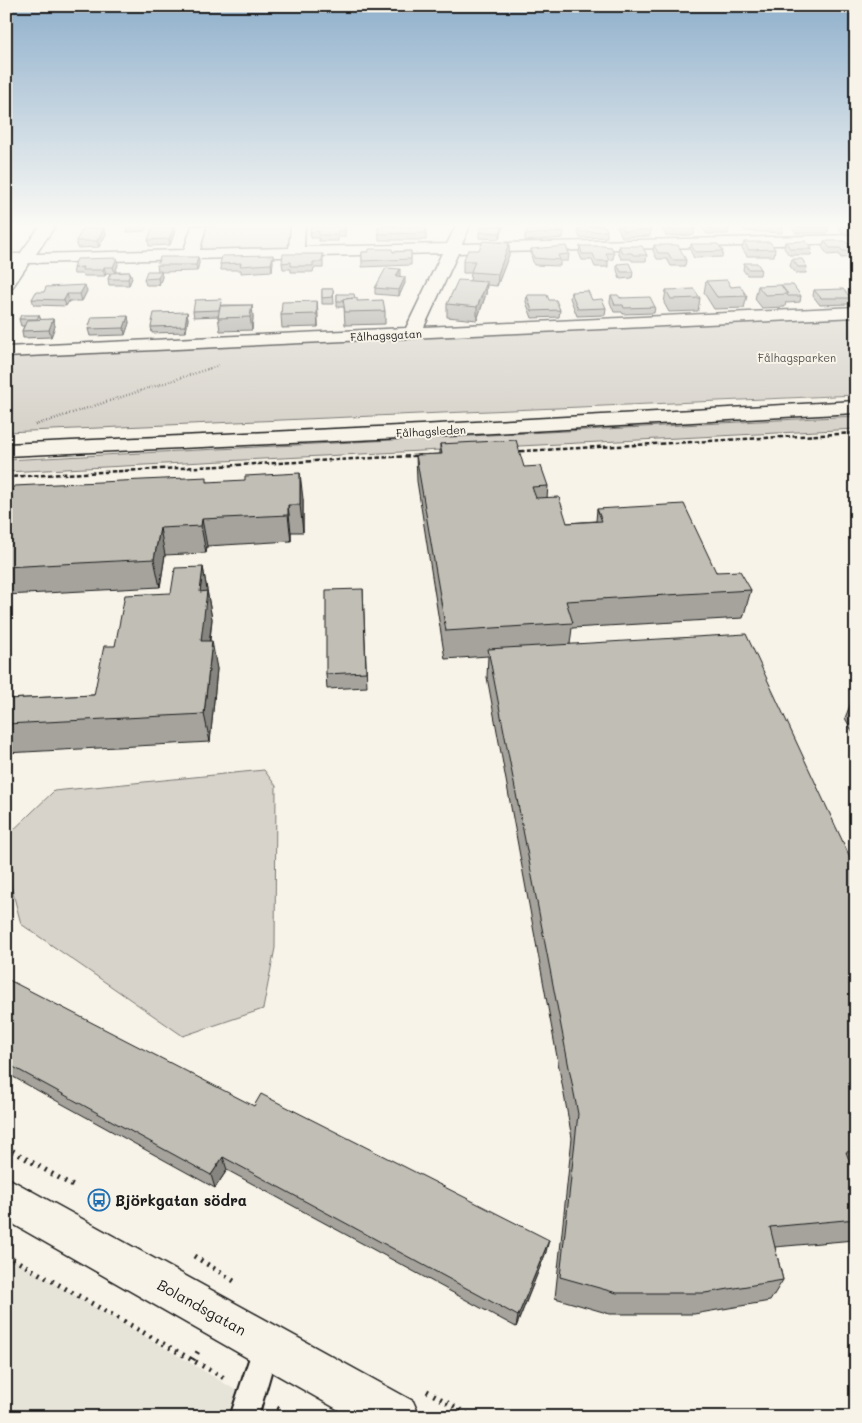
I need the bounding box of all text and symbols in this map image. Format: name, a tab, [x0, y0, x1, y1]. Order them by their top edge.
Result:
street label: Fålhagsgatan	[350, 326, 422, 344]
park label: Fålhagsparken	[758, 350, 836, 365]
street label: Fålhagsleden	[396, 422, 466, 440]
bus stop icon: Björkgatan södra	[87, 1188, 111, 1212]
place label: Björkgatan södra	[115, 1190, 247, 1210]
street label: Bolandsgatan	[154, 1274, 250, 1340]

